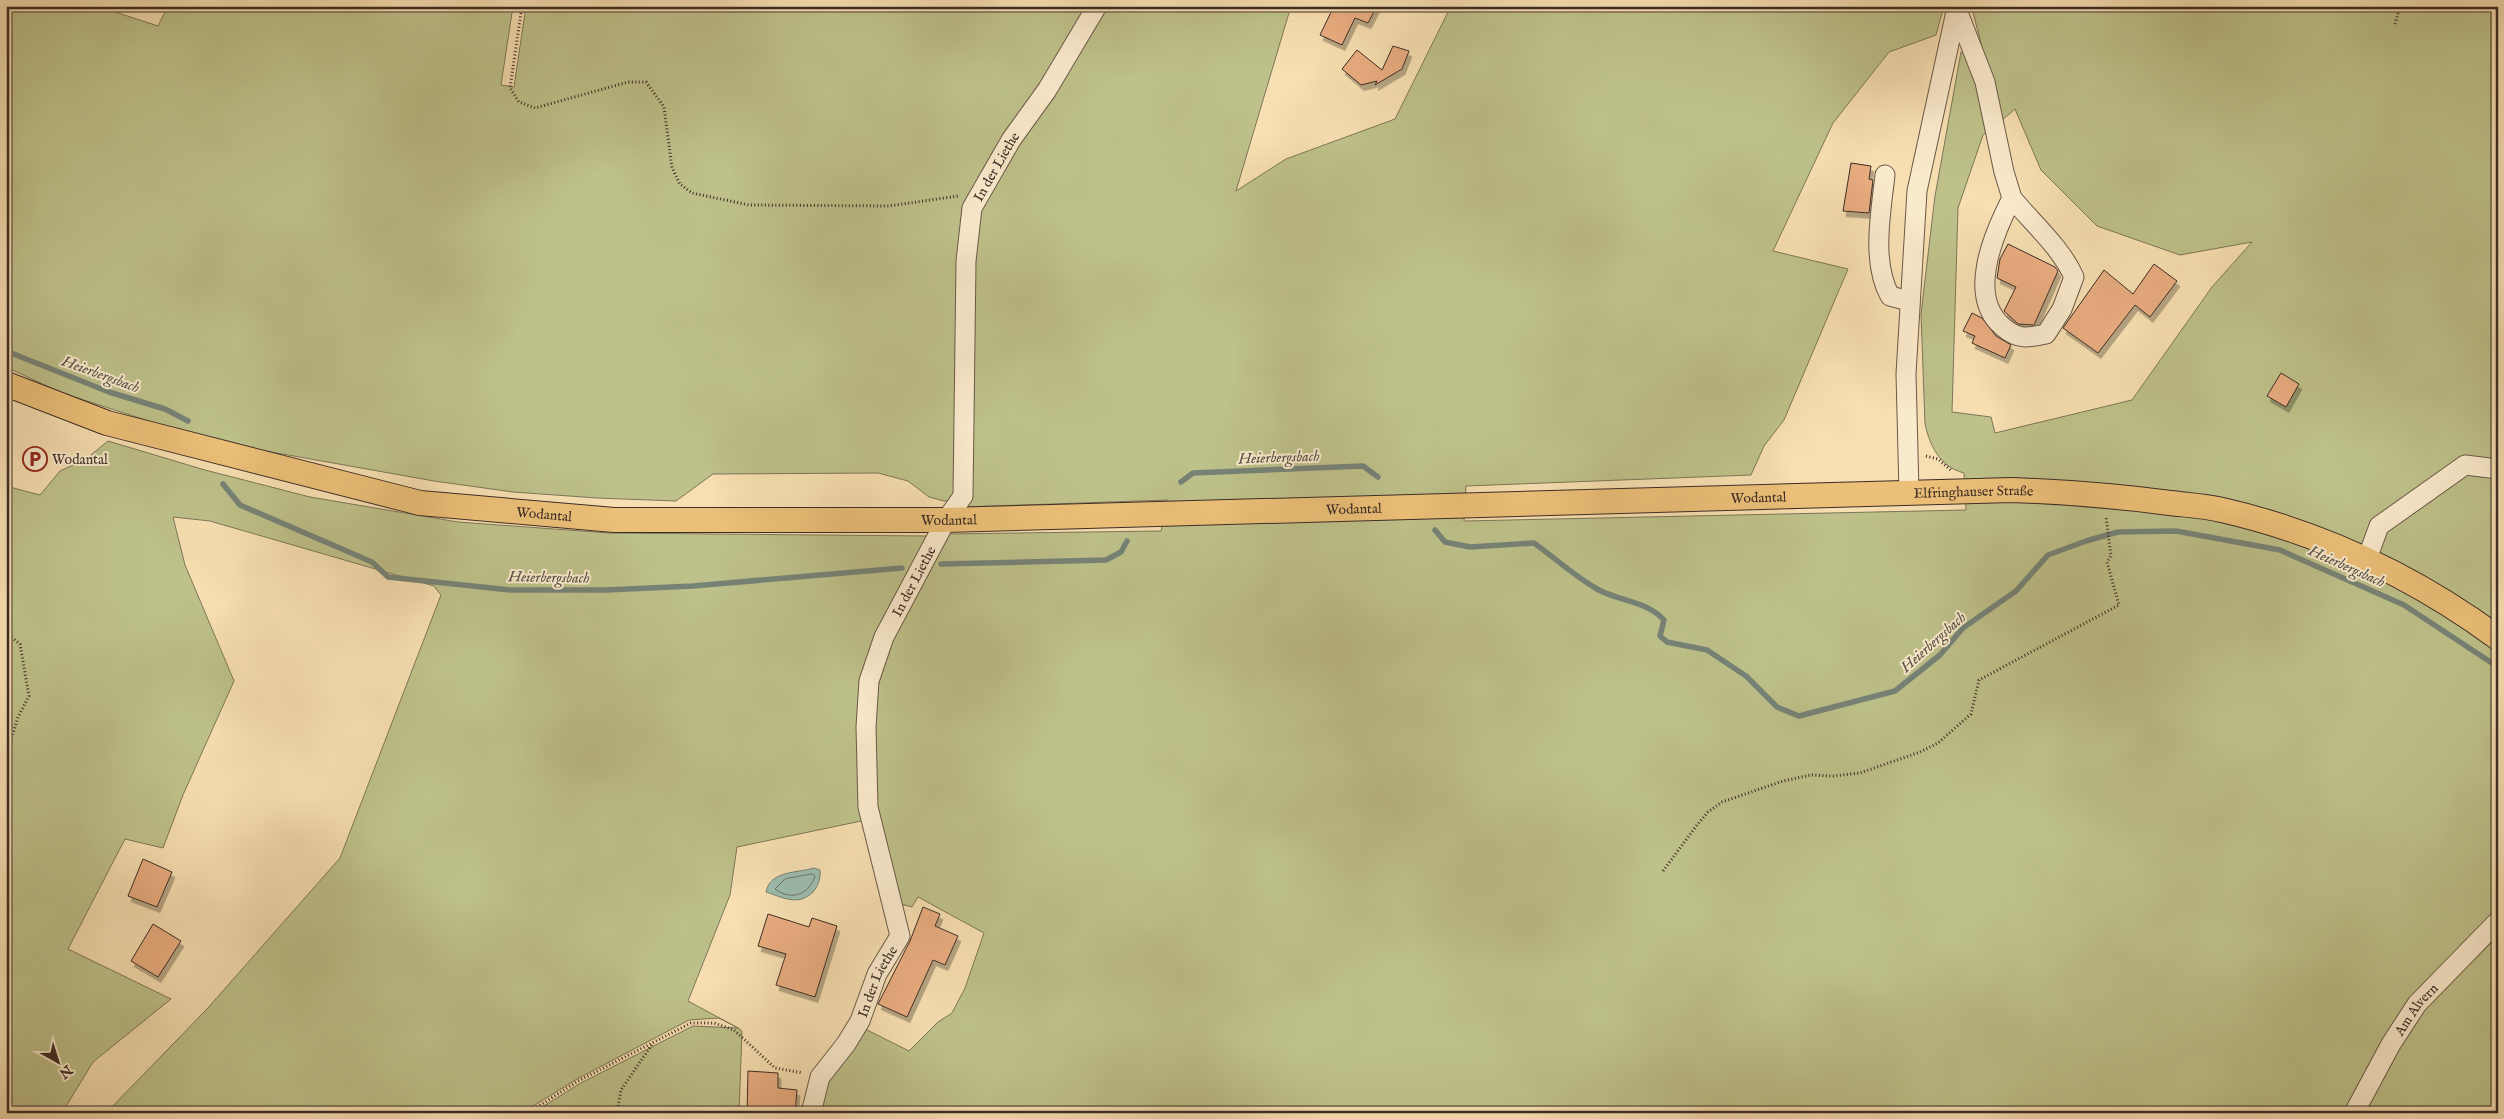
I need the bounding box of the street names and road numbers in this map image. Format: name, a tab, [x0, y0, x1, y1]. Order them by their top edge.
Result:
street label: In der Liethe	[970, 128, 1024, 205]
street label: Elfringhauser Straße	[1913, 482, 2034, 503]
street label: Wodantal	[1730, 488, 1787, 508]
street label: Wodantal	[1326, 500, 1382, 519]
street label: Wodantal	[516, 503, 573, 526]
street label: Wodantal	[921, 511, 977, 530]
street label: In der Liethe	[888, 543, 941, 620]
street label: In der Liethe	[854, 942, 902, 1020]
street label: Am Alvern	[2390, 980, 2443, 1040]

